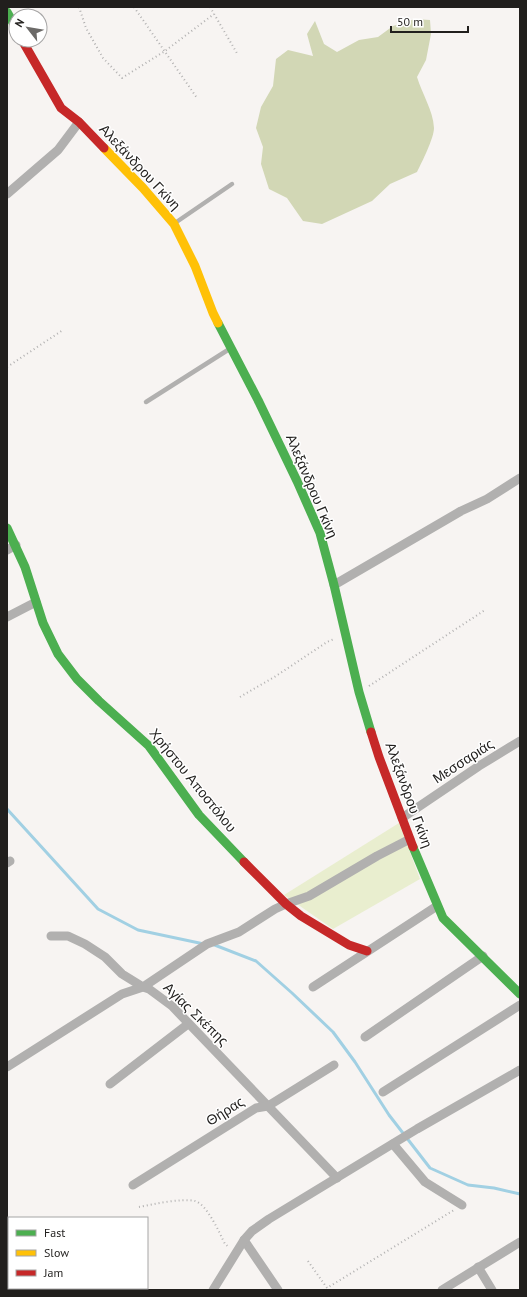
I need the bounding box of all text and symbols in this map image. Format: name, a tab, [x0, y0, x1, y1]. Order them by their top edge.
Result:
north arrow	[8, 8, 48, 48]
scale bar	[391, 8, 468, 34]
text: 50 m	[397, 14, 423, 29]
text: N	[12, 16, 27, 30]
street label: Αλεξάνδρου Γκίνη	[96, 120, 184, 214]
street label: Αλεξάνδρου Γκίνη	[282, 431, 342, 541]
street label: Χρήστου Αποστόλου	[146, 724, 240, 836]
street label: Μεσσαριάς	[429, 734, 497, 787]
street label: Αλεξάνδρου Γκίνη	[382, 740, 436, 850]
street label: Αγίας Σκέπης	[160, 979, 232, 1050]
street label: Θήρας	[203, 1092, 248, 1130]
legend	[8, 1217, 148, 1289]
text: Fast	[44, 1225, 65, 1240]
text: Slow	[44, 1245, 69, 1260]
text: Jam	[43, 1265, 63, 1280]

